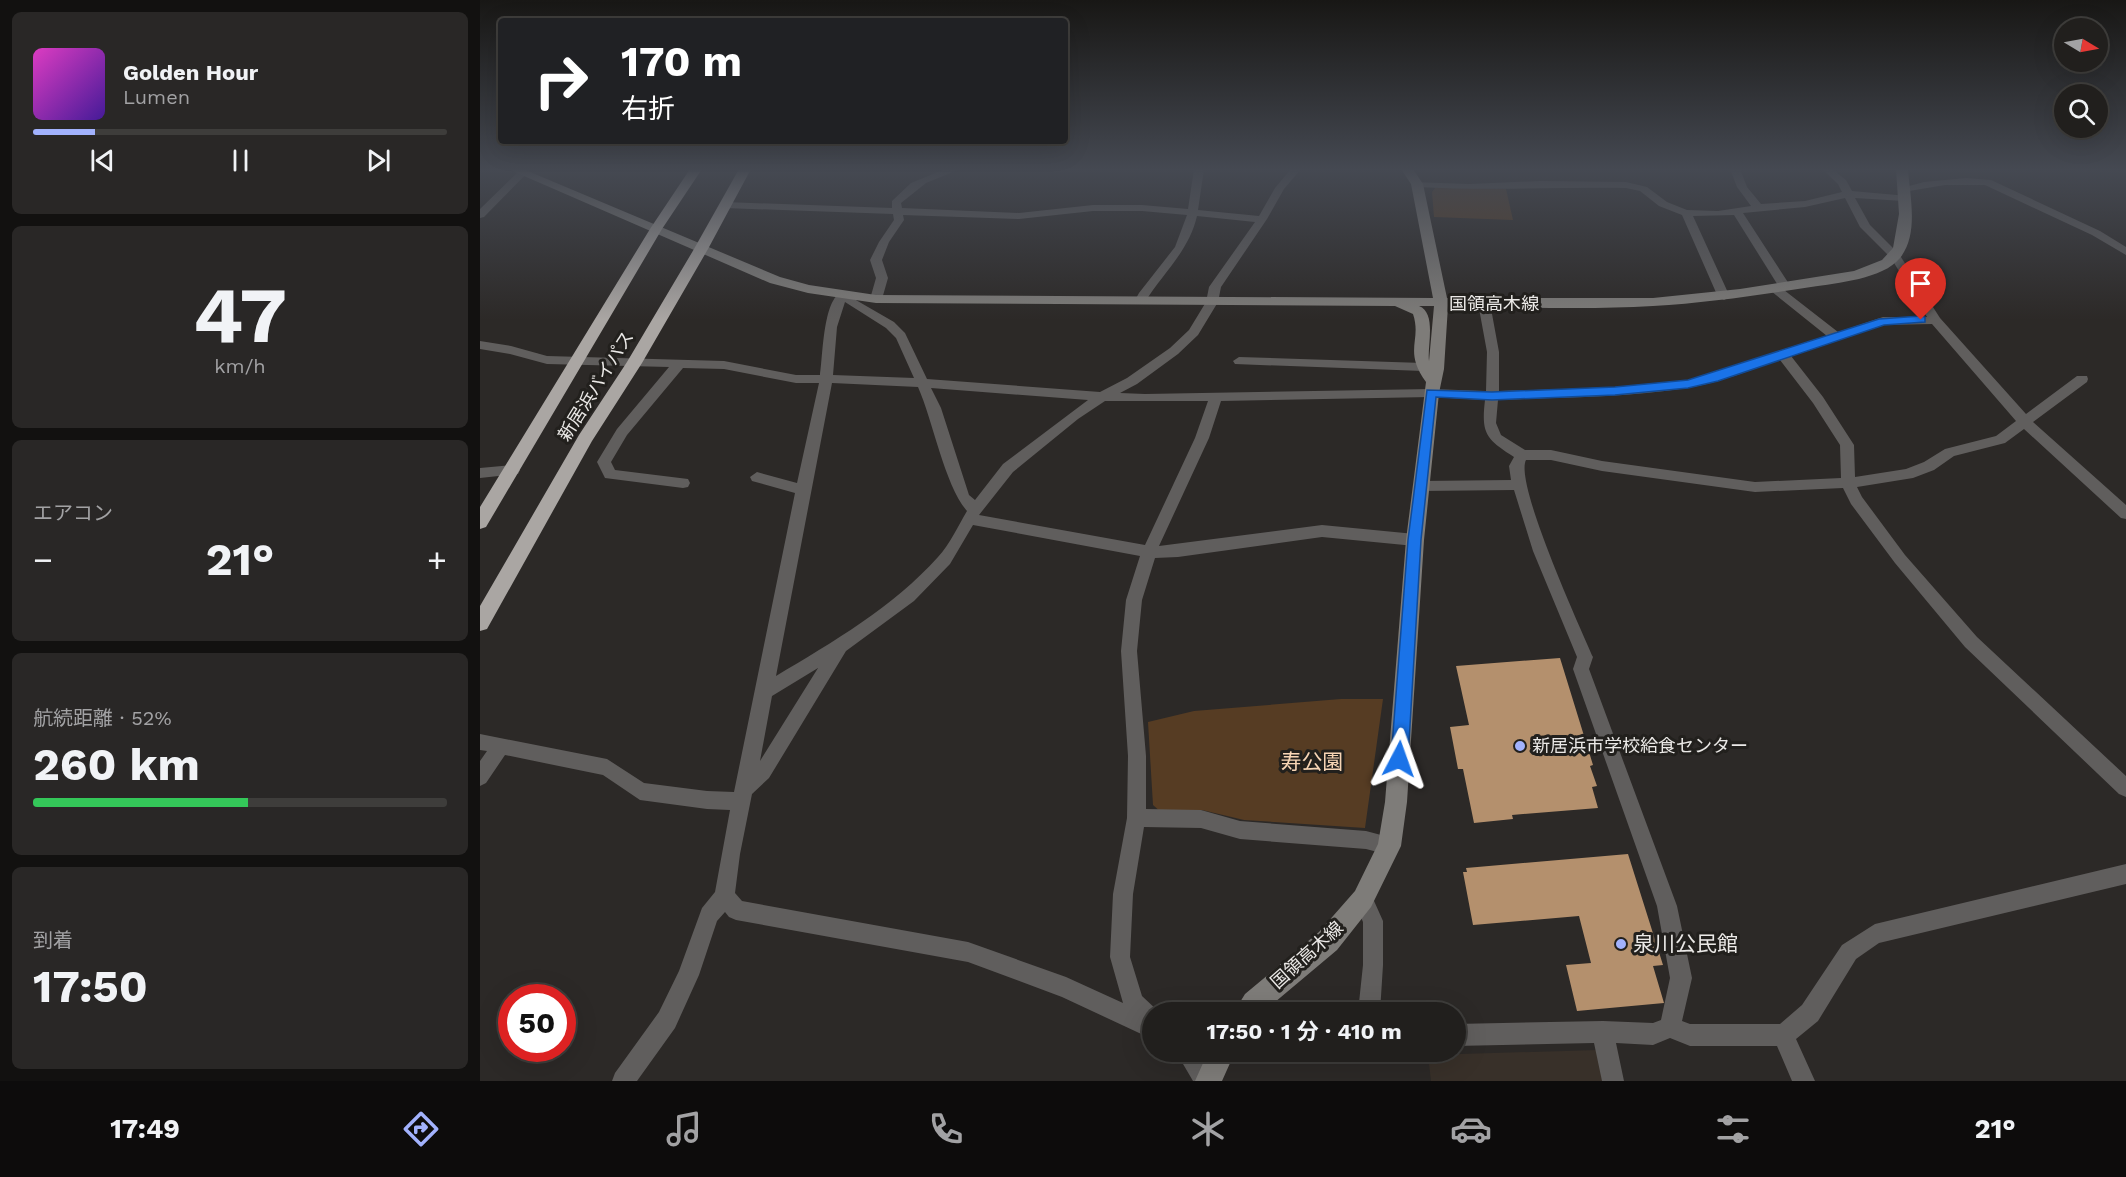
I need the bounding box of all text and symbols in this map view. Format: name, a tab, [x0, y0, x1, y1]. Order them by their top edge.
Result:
north arrow	[2054, 18, 2108, 72]
map controls	[2054, 18, 2108, 138]
text: 170 m	[621, 37, 742, 86]
icon: right	[522, 42, 600, 120]
text: Golden Hour	[123, 60, 258, 85]
button: search	[2054, 84, 2108, 138]
text: Lumen	[123, 85, 190, 109]
text: 右折	[621, 93, 675, 125]
icon: previous	[86, 144, 119, 177]
icon: pause	[224, 144, 257, 177]
icon: next	[362, 144, 395, 177]
pin	[1895, 258, 1946, 320]
icon: arrive	[1904, 267, 1937, 300]
text: 47	[193, 269, 287, 361]
street label: 国領高木線	[1449, 293, 1539, 314]
street label: 新居浜バイパス	[553, 327, 638, 445]
text: km/h	[214, 354, 266, 378]
text: エアコン	[33, 501, 113, 525]
text: 21°	[206, 533, 274, 586]
text: −	[33, 540, 53, 579]
text: +	[427, 540, 447, 579]
text: 航続距離 · 52%	[33, 706, 172, 730]
position arrow	[1367, 727, 1431, 791]
place label: 新居浜市学校給食センター	[1532, 735, 1748, 756]
text: 260 km	[33, 738, 200, 791]
marker: 新居浜市学校給食センター	[1513, 739, 1527, 753]
park label: 寿公園	[1281, 749, 1344, 774]
street label: 国領高木線	[1266, 917, 1347, 993]
text: 到着	[33, 928, 73, 952]
place label: 泉川公民館	[1633, 931, 1738, 956]
marker: 泉川公民館	[1614, 937, 1628, 951]
text: 17:50	[33, 960, 148, 1013]
speed limit sign: 50	[498, 984, 576, 1062]
text: 17:50 · 1 分 · 410 m	[1206, 1019, 1402, 1044]
icon: directions	[400, 1108, 442, 1150]
icon: music	[663, 1108, 705, 1150]
icon: phone	[925, 1108, 967, 1150]
icon: climate	[1187, 1108, 1229, 1150]
icon: car	[1450, 1108, 1492, 1150]
icon: filters	[1712, 1108, 1754, 1150]
text: 17:49	[110, 1113, 180, 1145]
text: 21°	[1975, 1113, 2016, 1145]

